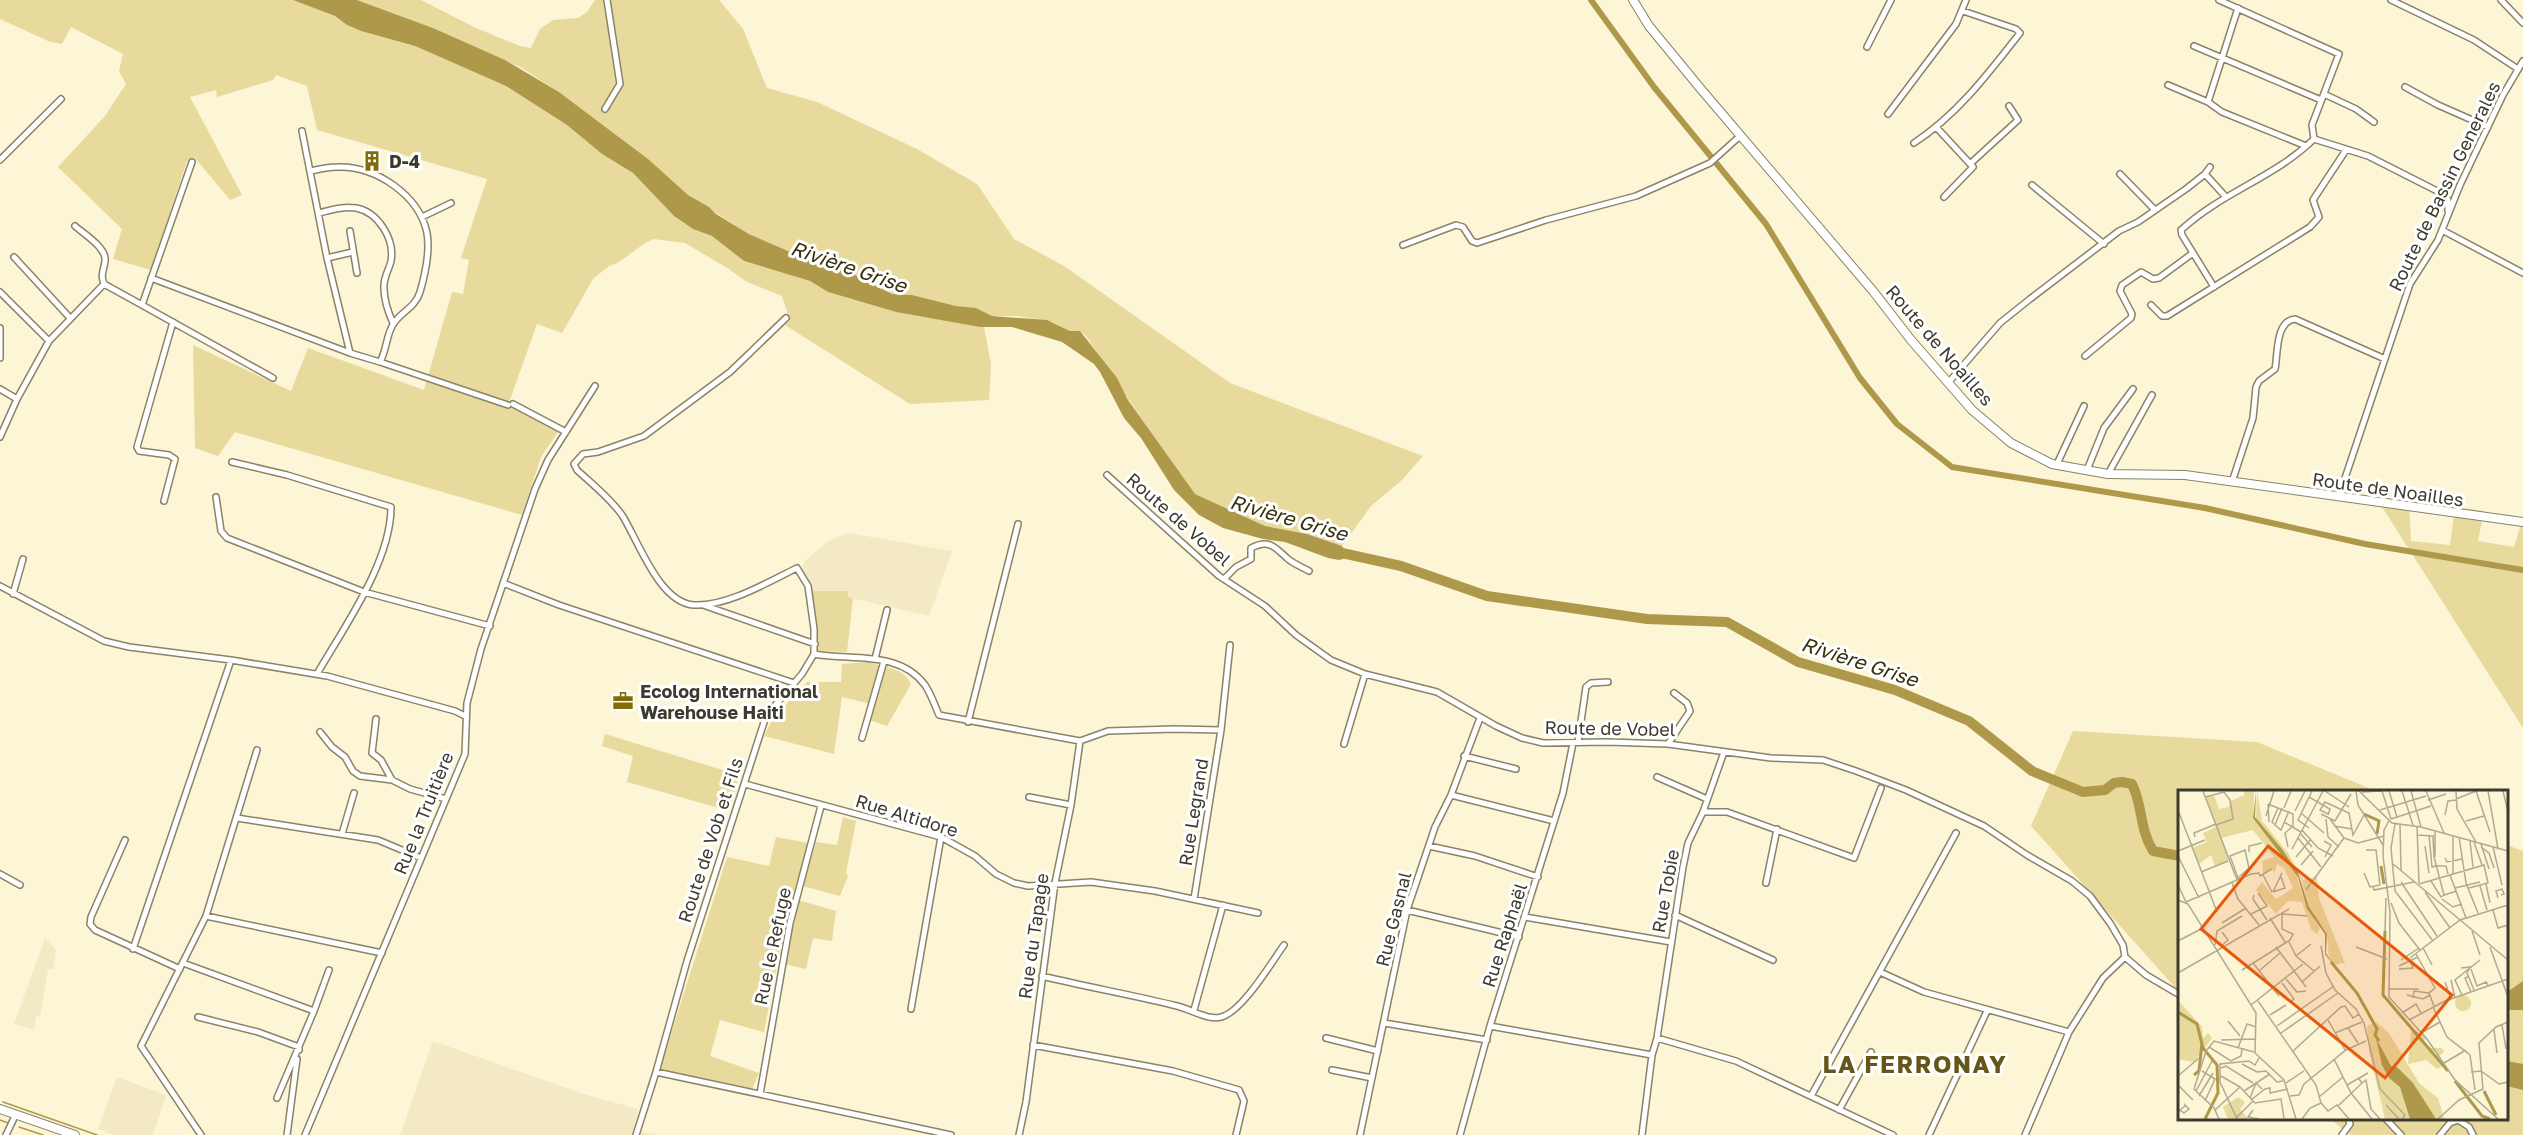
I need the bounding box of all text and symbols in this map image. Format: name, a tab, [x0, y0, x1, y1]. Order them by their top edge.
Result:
street label: Route de Bassin Generales	[2384, 77, 2504, 295]
building icon: D-4	[360, 149, 384, 173]
place label: D-4	[389, 150, 420, 172]
water label: Rivière Grise	[788, 235, 911, 297]
street label: Route de Noailles	[1882, 280, 1998, 410]
street label: Route de Noailles	[2311, 467, 2465, 511]
street label: Route de Vobel	[1122, 468, 1236, 570]
water label: Rivière Grise	[1228, 489, 1352, 546]
water label: Rivière Grise	[1799, 631, 1922, 692]
place label: Ecolog International Warehouse Haiti	[640, 680, 818, 723]
office icon: Ecolog International Warehouse Haiti	[611, 689, 635, 713]
street label: Route de Vobel	[1544, 716, 1676, 740]
street label: Rue la Truitière	[388, 749, 458, 877]
street label: Route de Vob et Fils	[673, 755, 747, 925]
street label: Rue Legrand	[1174, 757, 1212, 867]
street label: Rue Altidore	[853, 789, 961, 841]
inset map	[2178, 790, 2508, 1120]
street label: Rue Tobie	[1647, 848, 1683, 934]
street label: Rue Gasnal	[1371, 869, 1415, 969]
street label: Rue du Tapage	[1013, 872, 1053, 1000]
street label: Rue Raphaël	[1477, 880, 1531, 990]
street label: Rue le Refuge	[749, 885, 795, 1007]
district label: LA FERRONAY	[1823, 1049, 2007, 1078]

